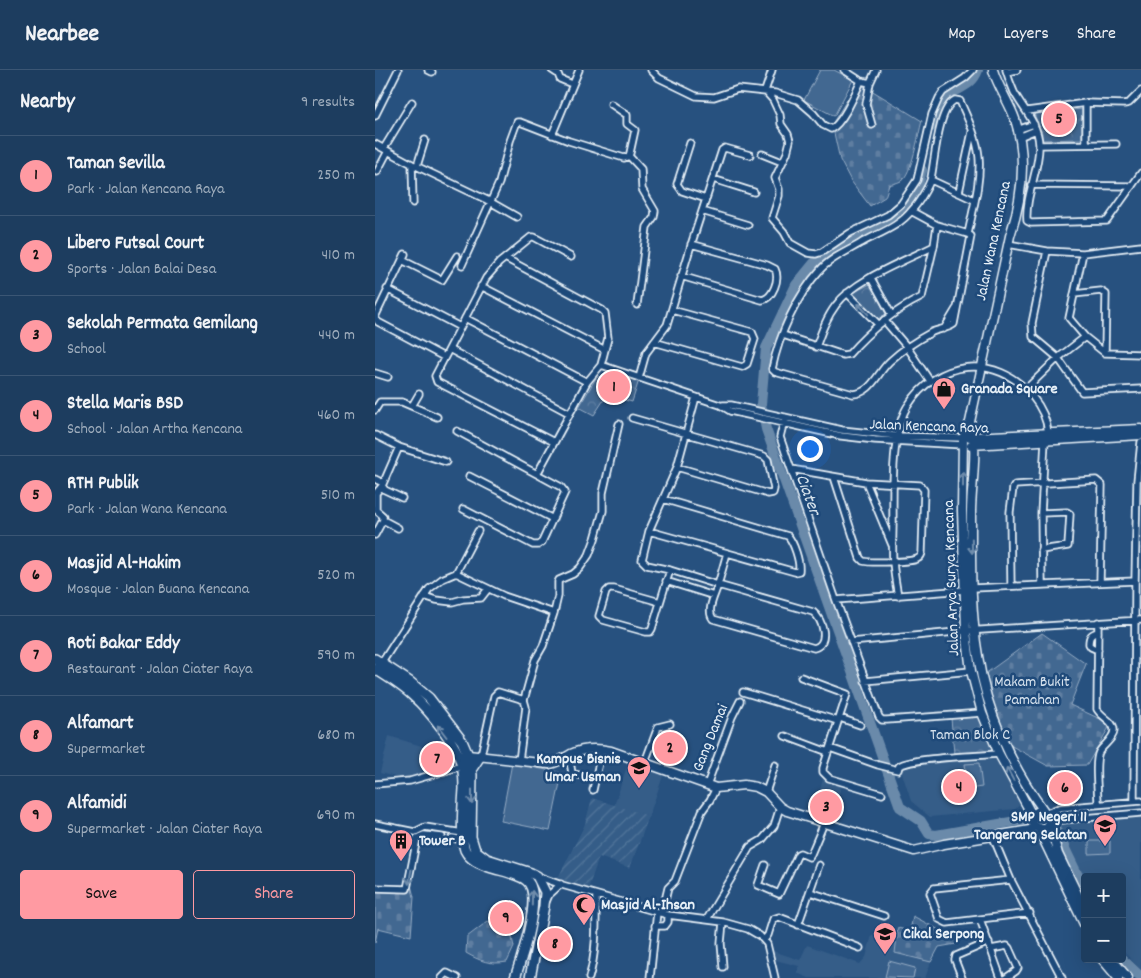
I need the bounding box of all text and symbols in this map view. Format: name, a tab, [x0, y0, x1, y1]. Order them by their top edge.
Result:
text: Nearbee	[25, 18, 99, 52]
text: Map	[948, 22, 975, 47]
text: Layers	[1003, 22, 1049, 47]
text: Share	[1077, 22, 1116, 47]
text: Nearby	[20, 88, 75, 118]
text: 9 results	[301, 91, 355, 114]
pin: 5	[1043, 100, 1075, 138]
text: Taman Sevilla	[67, 151, 165, 178]
text: 1	[34, 164, 38, 187]
text: 250 m	[317, 164, 355, 187]
text: Park · Jalan Kencana Raya	[67, 178, 225, 201]
street label: Jalan Wana Kencana	[970, 179, 1018, 303]
text: Libero Futsal Court	[67, 231, 204, 258]
text: 2	[33, 244, 40, 267]
text: 410 m	[321, 244, 355, 267]
text: Sports · Jalan Balai Desa	[67, 258, 216, 281]
one-way arrow	[856, 303, 869, 315]
text: Sekolah Permata Gemilang	[67, 311, 258, 338]
text: 3	[32, 324, 40, 347]
text: 440 m	[318, 324, 355, 347]
text: School	[67, 338, 106, 361]
pin: 1	[598, 368, 630, 406]
shop icon: Granada Square	[931, 376, 957, 410]
place label: Granada Square	[961, 378, 1058, 401]
text: Stella Maris BSD	[67, 391, 183, 418]
text: 4	[33, 404, 39, 427]
text: 460 m	[317, 404, 355, 427]
street label: Jalan Kencana Raya	[869, 413, 990, 441]
text: School · Jalan Artha Kencana	[67, 418, 242, 441]
your location	[797, 436, 823, 462]
text: RTH Publik	[67, 471, 139, 498]
water label: Ciater	[788, 471, 827, 521]
one-way arrow	[958, 472, 968, 488]
text: 5	[32, 484, 40, 507]
text: 510 m	[321, 484, 355, 507]
text: Park · Jalan Wana Kencana	[67, 498, 227, 521]
street label: Jalan Arya Surya Kencana	[938, 499, 966, 656]
one-way arrow	[967, 538, 977, 554]
text: Masjid Al-Hakim	[67, 551, 181, 578]
text: 6	[32, 564, 40, 587]
text: 520 m	[317, 564, 355, 587]
text: Mosque · Jalan Buana Kencana	[67, 578, 249, 601]
text: Roti Bakar Eddy	[67, 631, 180, 658]
text: 7	[33, 644, 39, 667]
text: 590 m	[317, 644, 355, 667]
text: Restaurant · Jalan Ciater Raya	[67, 658, 252, 681]
park label: Makam Bukit Pamahan	[994, 671, 1070, 712]
street label: Gang Damai	[687, 701, 735, 775]
text: Alfamart	[67, 711, 134, 738]
text: 8	[33, 724, 39, 747]
text: 680 m	[317, 724, 355, 747]
park label: Taman Blok C	[930, 724, 1010, 747]
one-way arrow	[437, 725, 448, 738]
pin: 2	[654, 729, 686, 767]
text: Supermarket	[67, 738, 145, 761]
pin: 7	[421, 740, 453, 778]
place label: Kampus Bisnis Umar Usman	[536, 748, 621, 789]
school or university icon: Kampus Bisnis Umar Usman	[626, 755, 652, 789]
one-way arrow	[1005, 767, 1014, 782]
pin: 4	[943, 768, 975, 806]
pin: 6	[1049, 769, 1081, 807]
one-way arrow	[467, 788, 477, 805]
pin: 3	[810, 788, 842, 826]
text: Alfamidi	[67, 791, 126, 818]
text: 9	[32, 804, 40, 827]
text: 690 m	[316, 804, 355, 827]
place label: SMP Negeri 11 Tangerang Selatan	[974, 806, 1087, 847]
school or university icon: SMP Negeri 11 Tangerang Selatan	[1092, 813, 1118, 847]
text: Supermarket · Jalan Ciater Raya	[67, 818, 262, 841]
building icon: Tower B	[388, 828, 414, 862]
place label: Tower B	[419, 830, 466, 853]
one-way arrow	[405, 869, 414, 885]
button: Save	[20, 870, 183, 919]
button: Share	[193, 870, 355, 919]
map controls	[1081, 873, 1126, 963]
button: +	[1081, 873, 1126, 918]
one-way arrow	[527, 891, 536, 907]
mosque icon: Masjid Al-Ihsan	[571, 892, 597, 926]
place label: Masjid Al-Ihsan	[601, 894, 695, 917]
pin: 9	[490, 899, 522, 937]
button: −	[1081, 918, 1126, 963]
school or university icon: Cikal Serpong	[872, 921, 898, 955]
place label: Cikal Serpong	[903, 923, 984, 946]
pin: 8	[539, 925, 571, 963]

